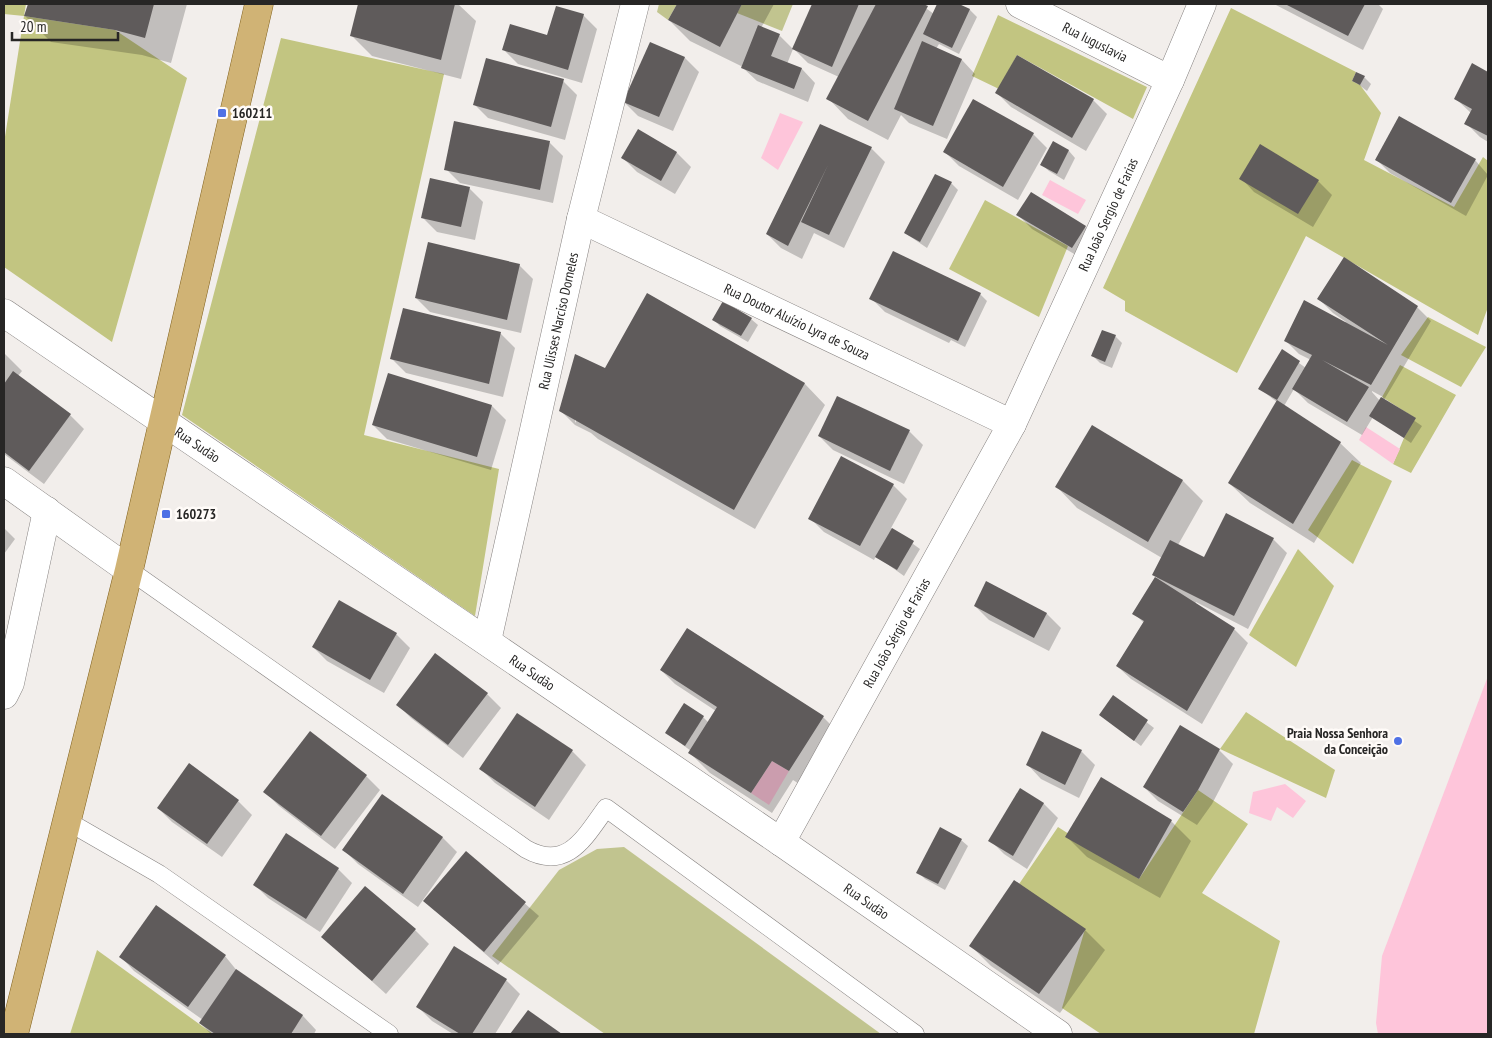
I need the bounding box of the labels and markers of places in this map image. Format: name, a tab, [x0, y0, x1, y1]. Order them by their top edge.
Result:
place label: 160211	[232, 104, 272, 122]
marker: 160211	[216, 107, 228, 119]
place label: 160273	[176, 505, 216, 523]
marker: 160273	[160, 508, 172, 520]
place label: Praia Nossa Senhora da Conceição	[1287, 724, 1388, 758]
marker: Praia Nossa Senhora da Conceição	[1392, 735, 1404, 747]

